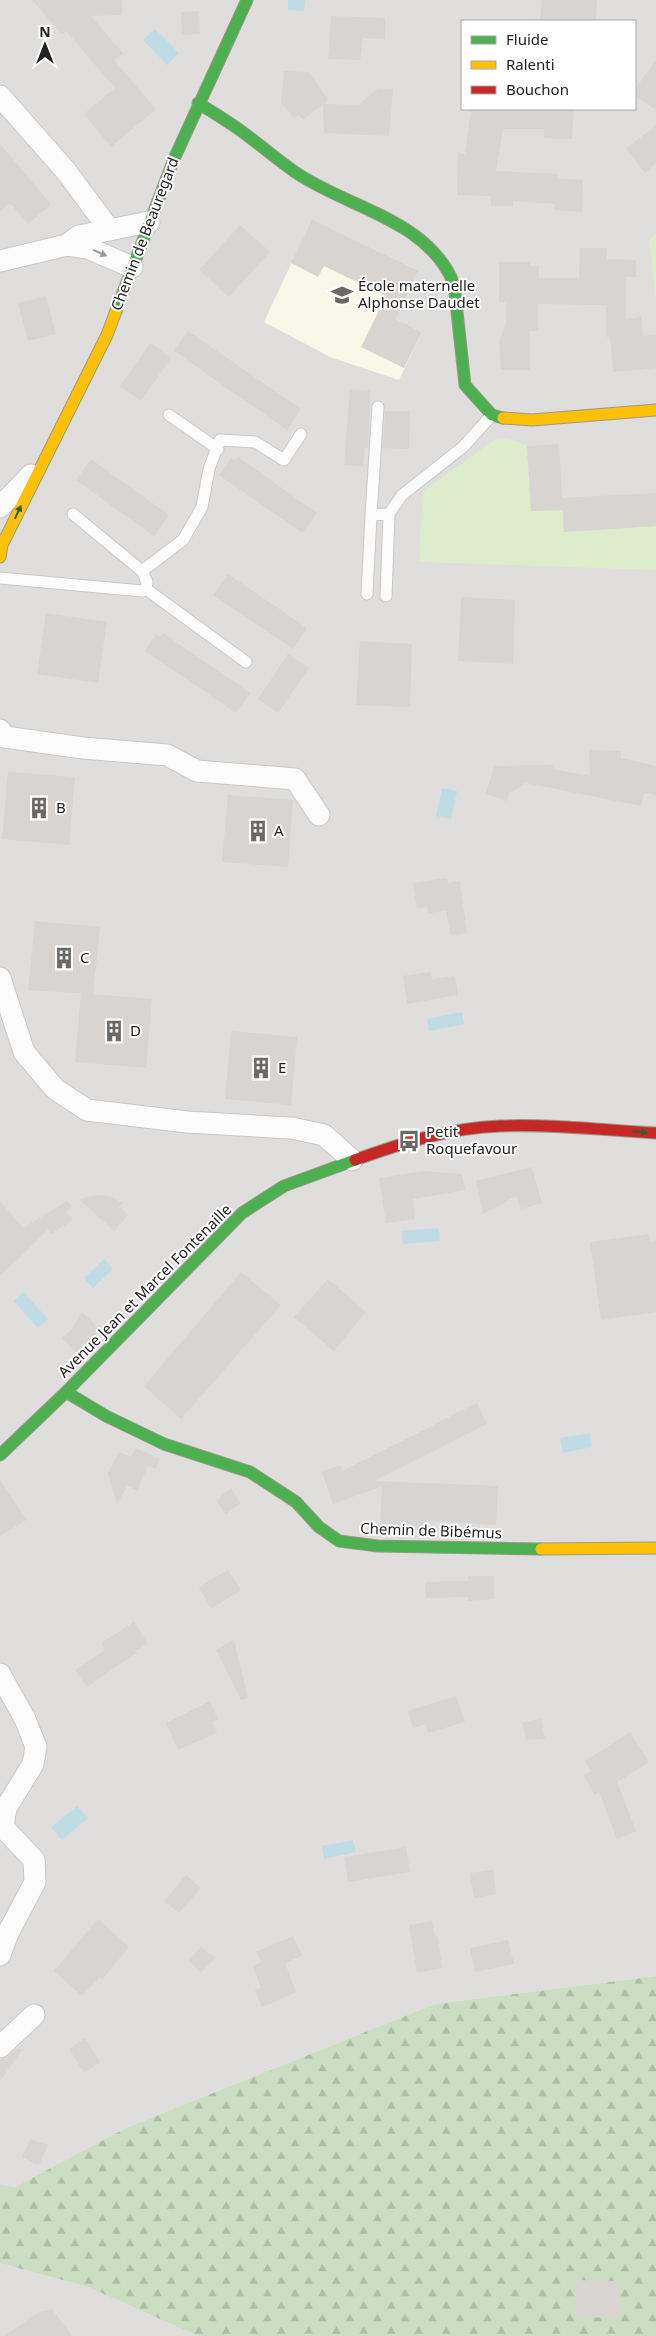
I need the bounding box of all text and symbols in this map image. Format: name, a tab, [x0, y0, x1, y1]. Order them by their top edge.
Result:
north arrow	[20, 20, 70, 70]
legend	[461, 20, 636, 110]
text: N	[39, 22, 51, 41]
text: Fluide	[506, 29, 548, 49]
text: Ralenti	[506, 54, 555, 74]
text: Bouchon	[506, 79, 569, 99]
street label: Chemin de Beauregard	[106, 154, 183, 313]
one-way arrow	[93, 250, 107, 258]
place label: École maternelle Alphonse Daudet	[358, 275, 480, 312]
school or university icon: École maternelle Alphonse Daudet	[329, 282, 355, 308]
one-way arrow	[14, 505, 22, 519]
building icon: B	[26, 795, 52, 821]
place label: B	[56, 797, 66, 817]
building icon: A	[245, 818, 271, 844]
place label: A	[274, 820, 284, 840]
building icon: C	[51, 945, 77, 971]
place label: C	[80, 947, 90, 967]
building icon: D	[101, 1018, 127, 1044]
place label: D	[130, 1020, 141, 1040]
building icon: E	[248, 1055, 274, 1081]
place label: E	[278, 1057, 286, 1077]
place label: Petit Roquefavour	[426, 1121, 517, 1158]
bus stop icon: Petit Roquefavour	[396, 1128, 422, 1154]
one-way arrow	[632, 1129, 648, 1137]
street label: Avenue Jean et Marcel Fontenaille	[53, 1199, 235, 1381]
street label: Chemin de Bibémus	[360, 1518, 502, 1542]

